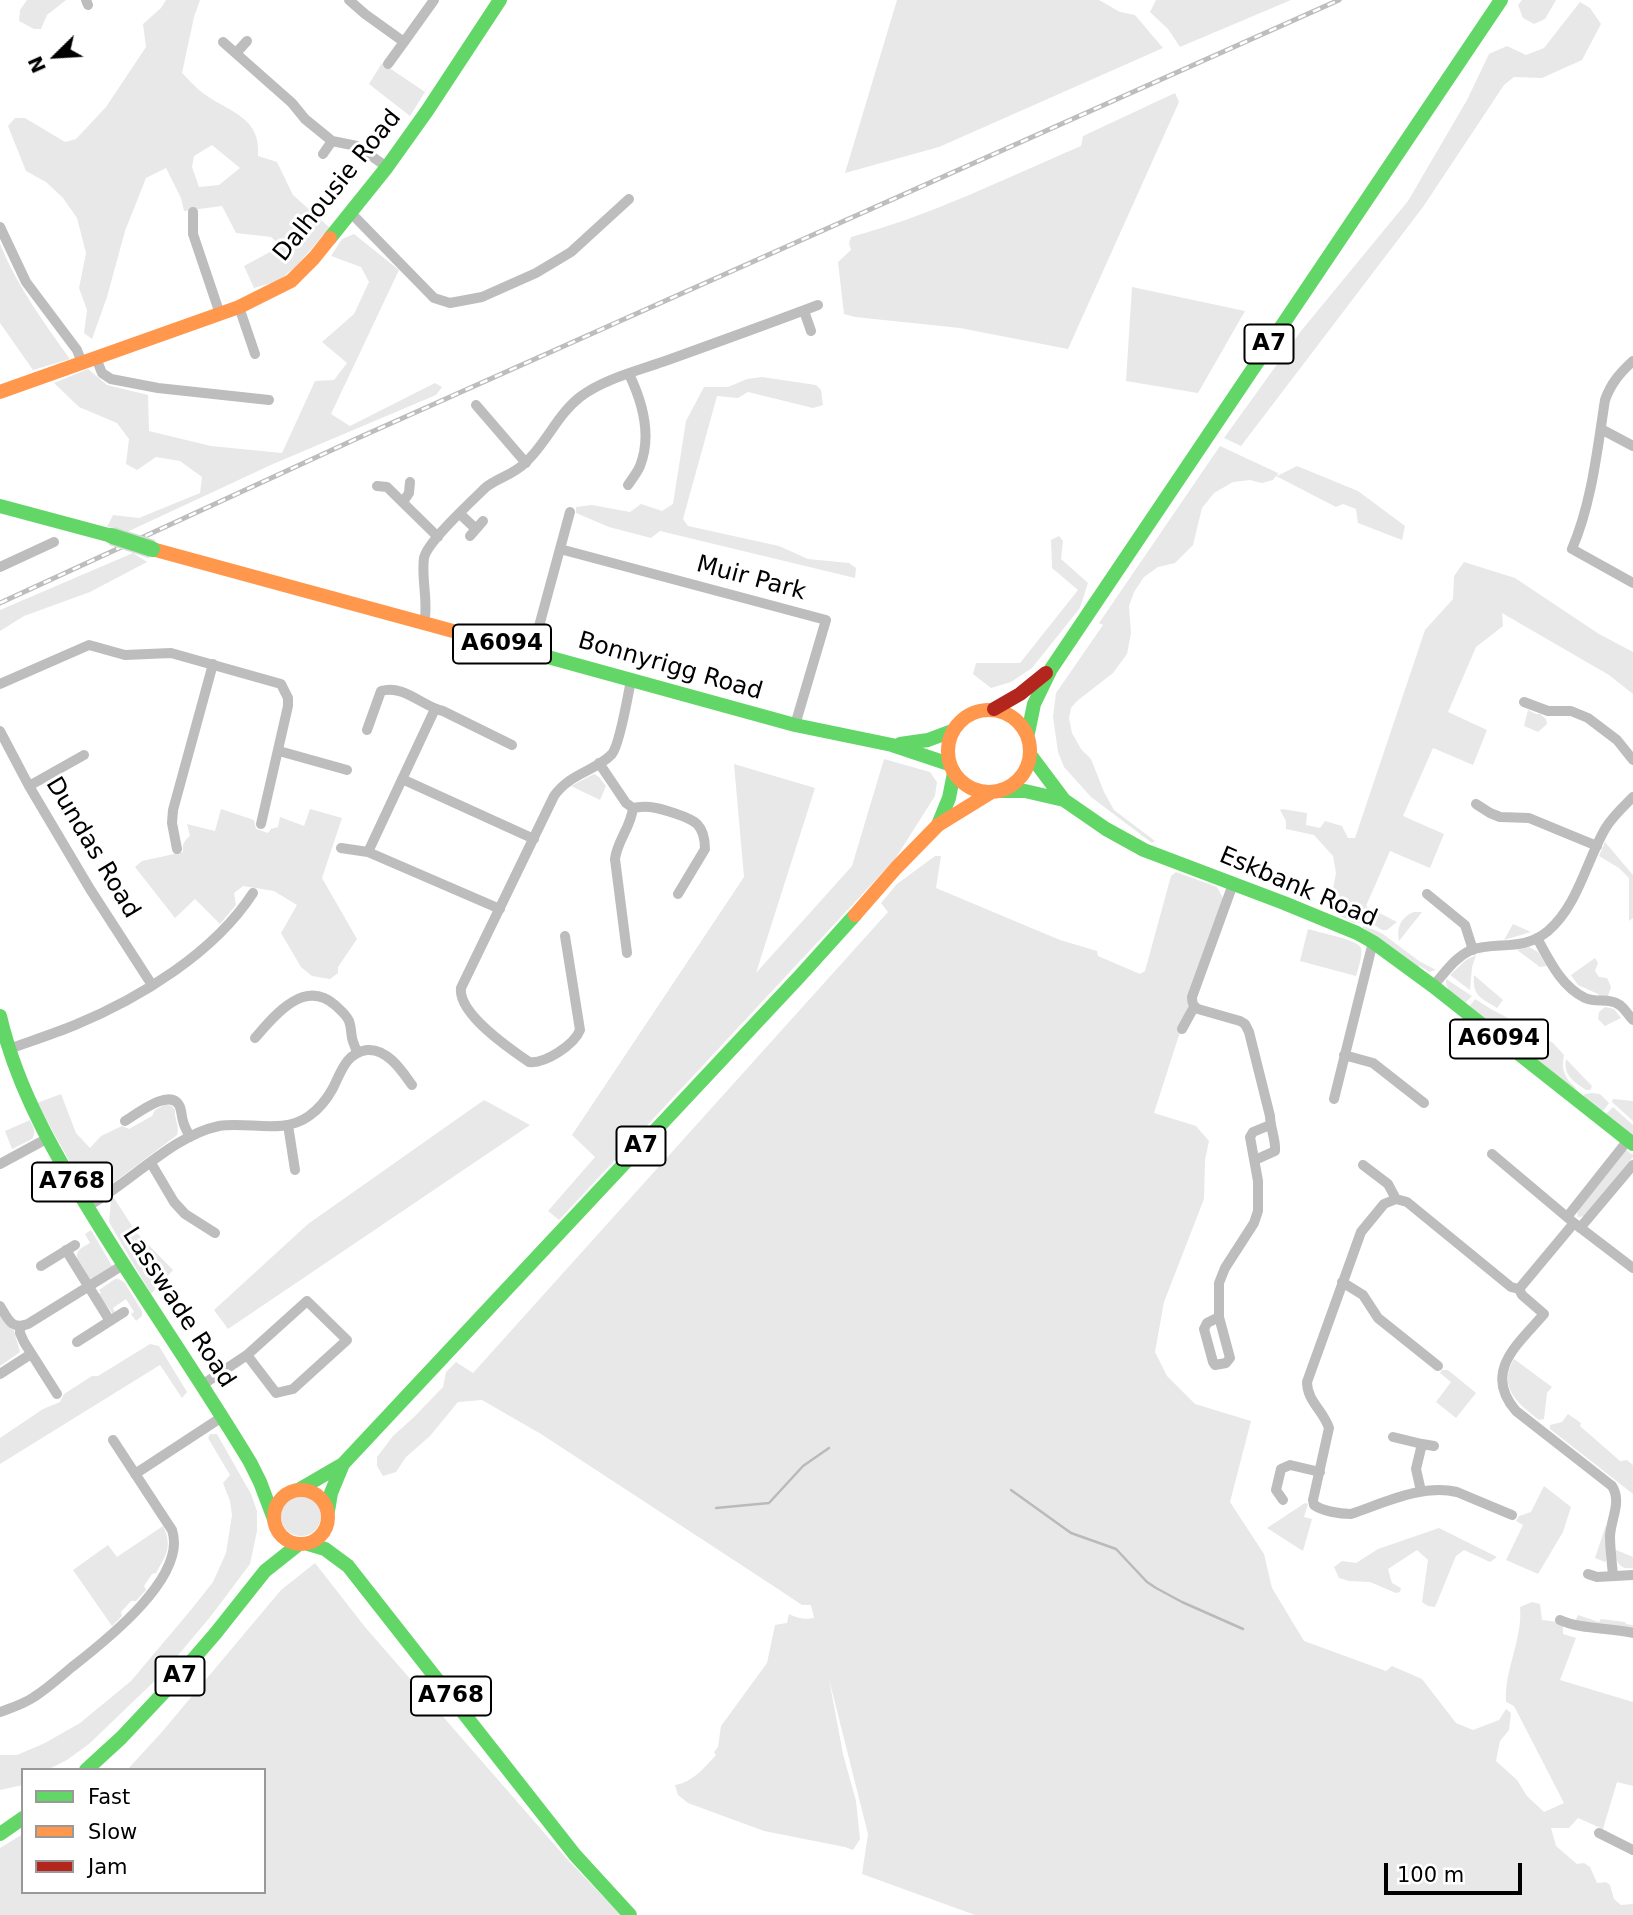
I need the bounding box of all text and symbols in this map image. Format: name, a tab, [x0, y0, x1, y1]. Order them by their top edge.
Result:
north arrow	[21, 21, 91, 91]
text: N	[24, 53, 50, 76]
street label: Dalhousie Road	[268, 104, 408, 268]
road number: A7	[1244, 324, 1294, 364]
street label: Muir Park	[693, 551, 809, 607]
road number: A6094	[453, 624, 551, 664]
street label: Bonnyrigg Road	[574, 627, 766, 707]
street label: Dundas Road	[39, 772, 145, 924]
street label: Eskbank Road	[1215, 842, 1381, 934]
road number: A6094	[1450, 1020, 1548, 1058]
road number: A7	[616, 1126, 666, 1166]
road number: A768	[32, 1162, 112, 1202]
street label: Lasswade Road	[115, 1222, 241, 1394]
road number: A7	[156, 1656, 204, 1695]
road number: A768	[411, 1676, 491, 1716]
legend	[21, 1768, 266, 1894]
text: Fast	[88, 1785, 130, 1809]
text: Slow	[88, 1820, 137, 1844]
scale bar	[1388, 1848, 1526, 1892]
text: Jam	[88, 1855, 128, 1879]
text: 100 m	[1397, 1863, 1464, 1887]

